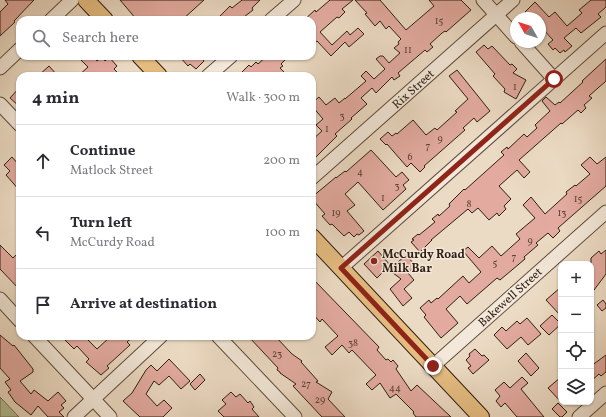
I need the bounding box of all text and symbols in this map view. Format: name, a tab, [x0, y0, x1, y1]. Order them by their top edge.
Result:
north arrow	[510, 12, 546, 48]
house number: 15	[435, 14, 444, 28]
search box	[16, 16, 316, 60]
icon: search	[30, 27, 52, 49]
text: Search here	[62, 28, 139, 49]
house number: 11	[404, 43, 412, 57]
street label: Rix Street	[389, 66, 438, 113]
route start	[545, 70, 563, 88]
house number: 1	[513, 80, 517, 94]
text: 4 min	[32, 87, 79, 110]
text: Walk · 300 m	[226, 89, 300, 107]
house number: 3	[339, 109, 345, 123]
house number: 1	[325, 122, 329, 136]
house number: 9	[437, 132, 443, 146]
house number: 7	[426, 139, 431, 153]
text: Continue	[70, 141, 135, 162]
icon: ahead	[32, 150, 54, 172]
house number: 6	[407, 150, 413, 164]
text: 200 m	[263, 152, 300, 170]
text: Matlock Street	[70, 162, 153, 180]
house number: 4	[357, 165, 363, 179]
house number: 3	[394, 179, 400, 193]
house number: 1	[381, 191, 385, 205]
house number: 15	[574, 192, 583, 206]
house number: 8	[466, 197, 472, 211]
house number: 19	[331, 206, 341, 220]
house number: 13	[557, 206, 567, 220]
text: Turn left	[70, 213, 132, 234]
icon: left	[32, 222, 54, 244]
text: 100 m	[265, 224, 300, 242]
text: McCurdy Road	[70, 234, 155, 252]
house number: 9	[527, 234, 533, 248]
place label: McCurdy Road Milk Bar	[382, 247, 466, 277]
house number: 7	[512, 250, 517, 264]
marker: McCurdy Road Milk Bar	[369, 256, 379, 266]
house number: 5	[493, 256, 498, 270]
map controls	[558, 261, 594, 405]
button: +	[558, 261, 594, 297]
street label: Bakewell Street	[475, 265, 546, 331]
icon: arrive	[32, 294, 54, 316]
text: Arrive at destination	[70, 294, 217, 315]
button: −	[558, 297, 594, 333]
button: locate	[558, 333, 594, 369]
house number: 38	[348, 336, 358, 350]
house number: 23	[272, 347, 282, 361]
route end	[424, 357, 442, 375]
button: layers	[558, 369, 594, 405]
house number: 27	[301, 377, 311, 391]
house number: 44	[389, 381, 401, 395]
house number: 29	[315, 393, 325, 407]

